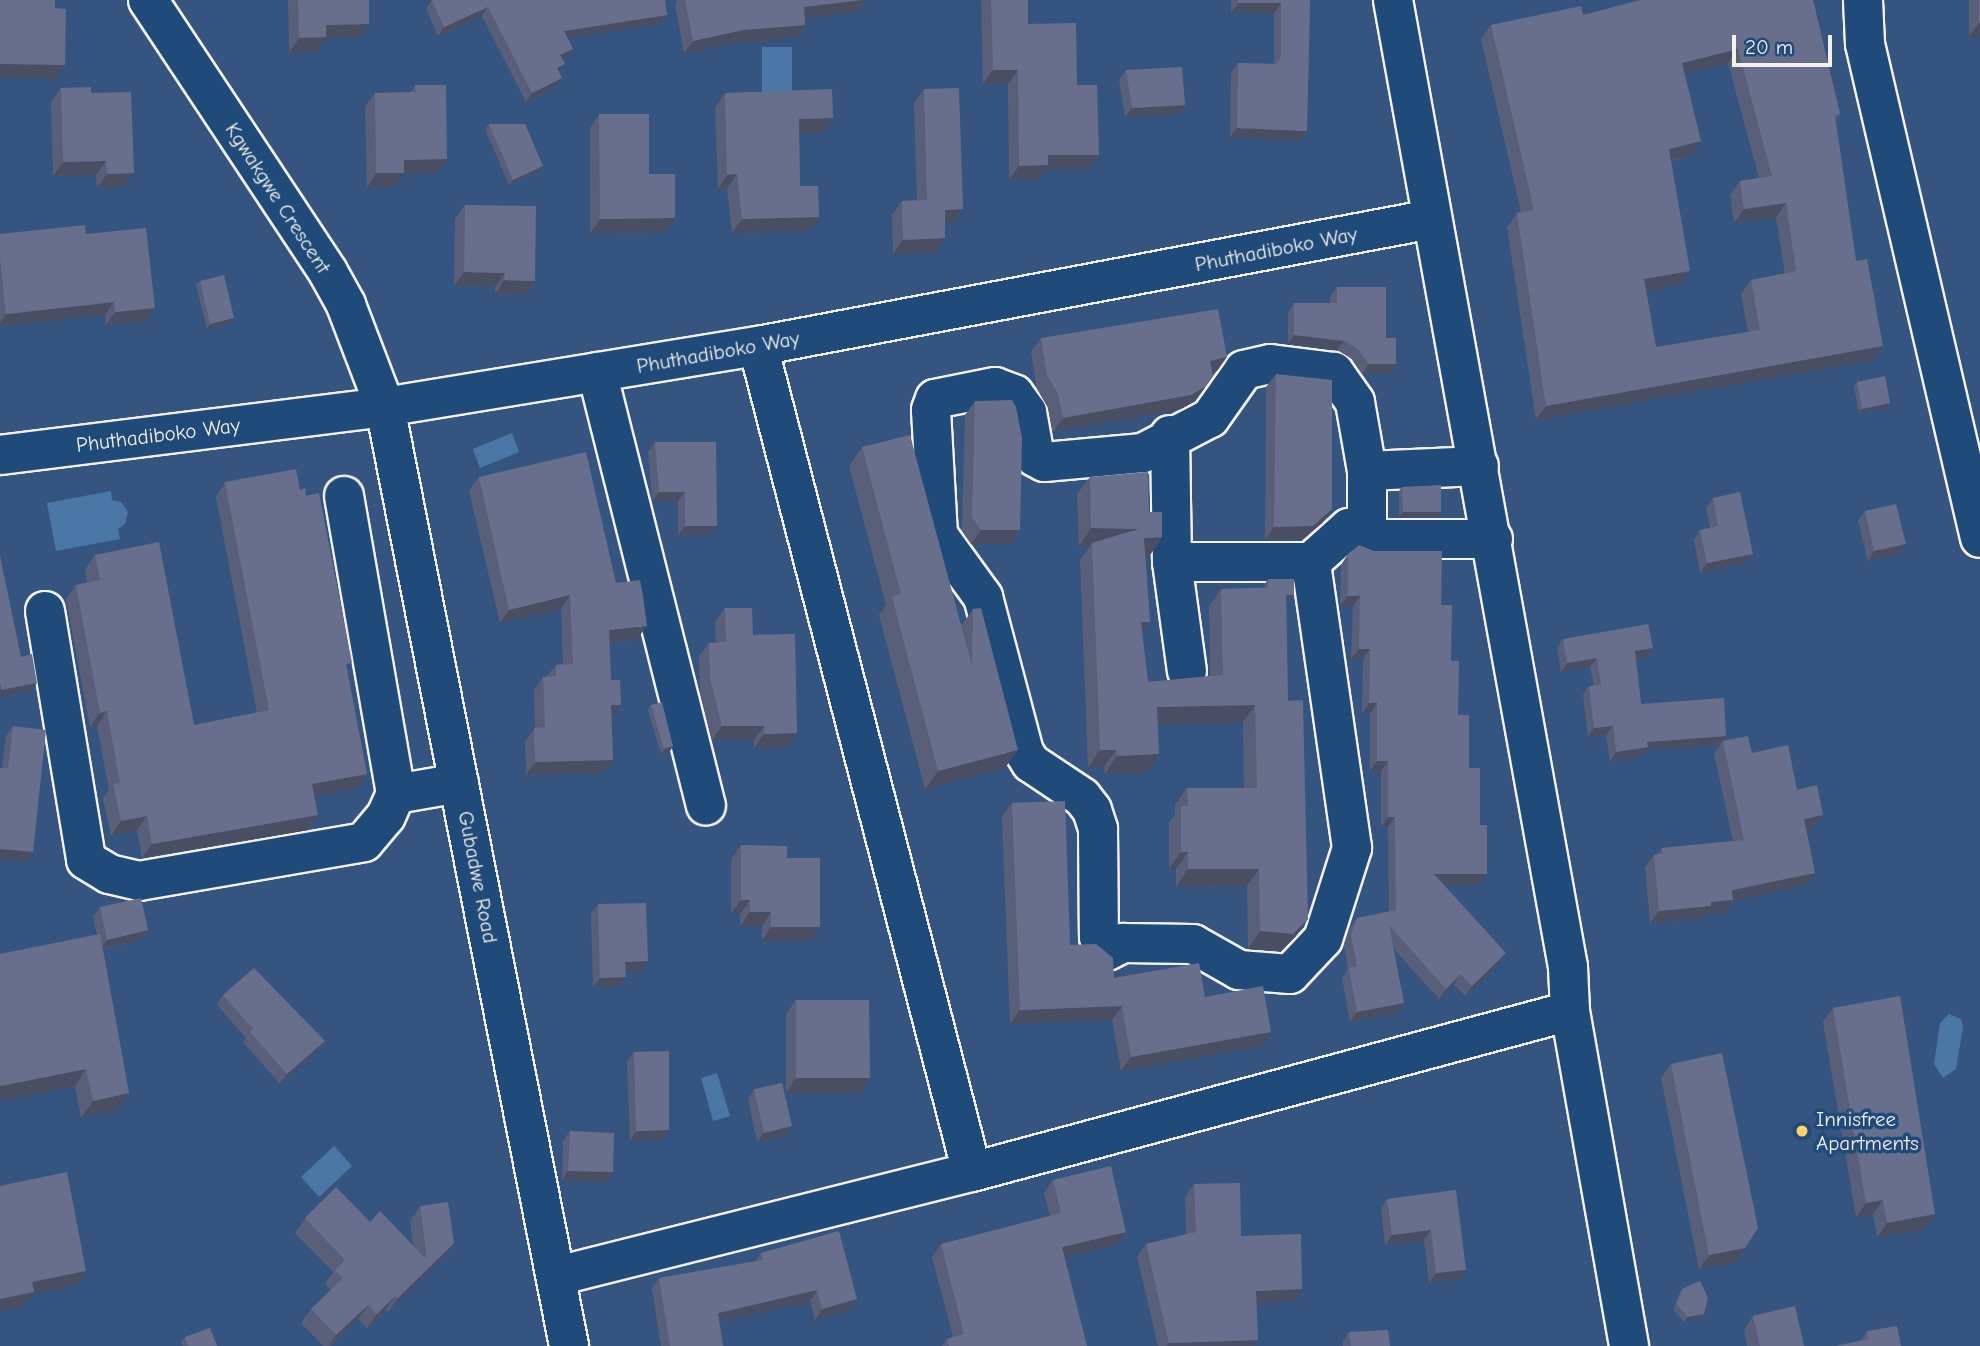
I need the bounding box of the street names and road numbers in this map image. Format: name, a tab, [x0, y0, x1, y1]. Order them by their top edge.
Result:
street label: Kgwakgwe Crescent	[220, 118, 336, 278]
street label: Phuthadiboko Way	[1193, 221, 1359, 277]
street label: Phuthadiboko Way	[635, 325, 801, 379]
street label: Phuthadiboko Way	[75, 412, 241, 458]
street label: Gubadwe Road	[453, 809, 503, 945]

